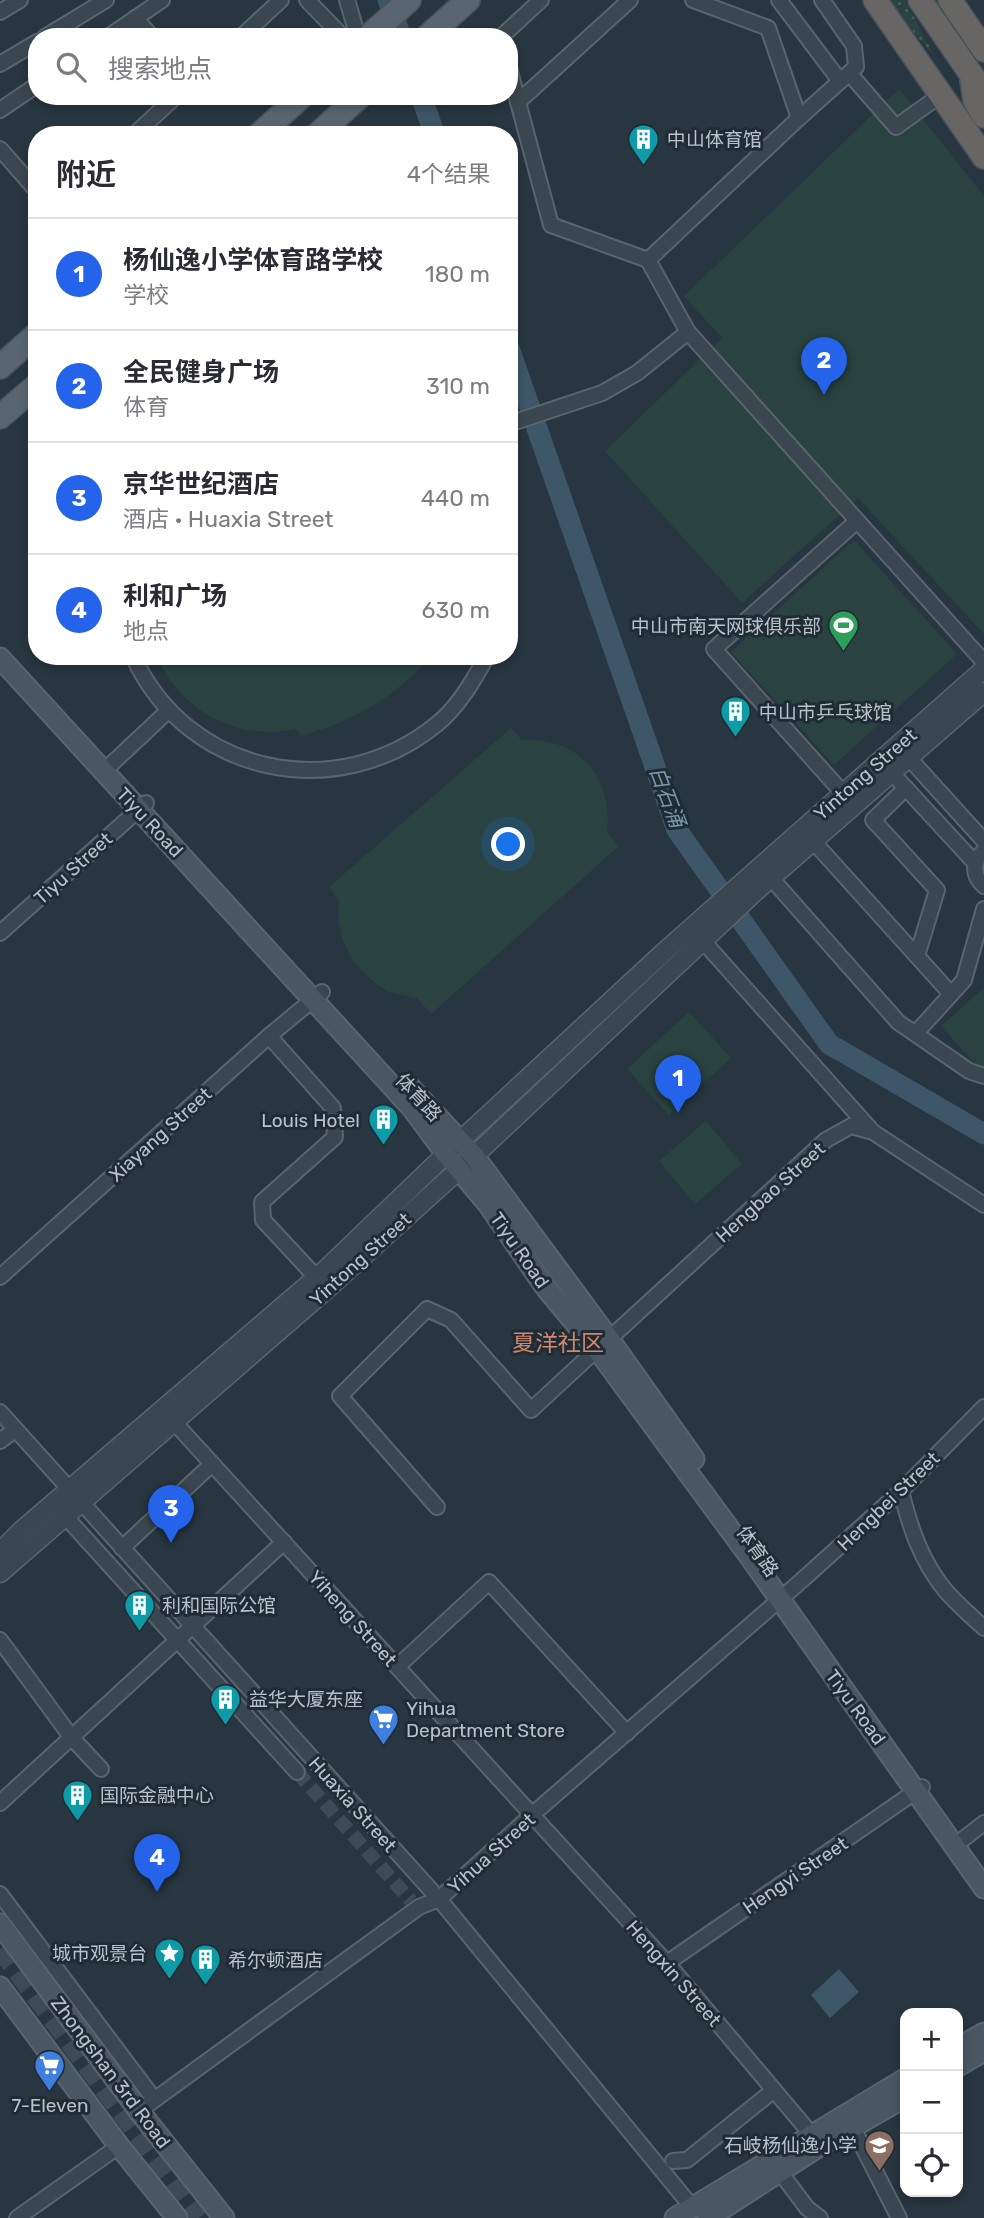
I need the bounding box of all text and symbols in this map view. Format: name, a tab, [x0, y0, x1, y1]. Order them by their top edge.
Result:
search box	[28, 28, 518, 105]
icon: search	[52, 48, 90, 86]
text: 搜索地点	[108, 54, 212, 85]
building icon: 中山体育馆	[627, 122, 661, 166]
place label: 中山体育馆	[667, 128, 762, 151]
text: 附近	[56, 157, 116, 193]
text: 4个结果	[407, 160, 490, 188]
text: 杨仙逸小学体育路学校	[123, 245, 383, 276]
text: 1	[73, 260, 85, 288]
text: 180 m	[425, 260, 490, 288]
text: 学校	[123, 281, 169, 309]
pin: 2	[801, 337, 847, 395]
text: 全民健身广场	[123, 357, 279, 388]
text: 2	[72, 372, 86, 400]
text: 310 m	[426, 372, 490, 400]
text: 体育	[123, 393, 169, 421]
text: 京华世纪酒店	[123, 469, 279, 500]
text: 3	[71, 484, 87, 512]
text: 440 m	[421, 484, 490, 512]
text: 酒店 · Huaxia Street	[123, 505, 334, 533]
text: 利和广场	[123, 581, 227, 612]
text: 4	[71, 596, 87, 624]
text: 630 m	[422, 596, 490, 624]
sports icon: 中山市南天网球俱乐部	[827, 609, 861, 653]
place label: 中山市南天网球俱乐部	[631, 615, 821, 638]
text: 地点	[123, 617, 169, 645]
building icon: 中山市乒乓球馆	[719, 695, 753, 739]
place label: 中山市乒乓球馆	[759, 701, 892, 724]
street label: Yintong Street	[809, 723, 922, 825]
water label: 白石涌	[645, 763, 691, 833]
street label: Tiyu Road	[112, 783, 188, 862]
street label: Tiyu Street	[30, 827, 118, 909]
your location	[491, 827, 525, 861]
pin: 1	[655, 1055, 701, 1113]
street label: 体育路	[391, 1069, 446, 1126]
street label: Xiayang Street	[104, 1082, 217, 1186]
building icon: Louis Hotel	[366, 1103, 400, 1147]
place label: Louis Hotel	[261, 1109, 360, 1132]
street label: Hengbao Street	[711, 1137, 830, 1248]
street label: Yintong Street	[305, 1207, 416, 1311]
street label: Tiyu Road	[485, 1208, 554, 1293]
district label: 夏洋社区	[512, 1329, 604, 1357]
street label: Hengbei Street	[832, 1446, 945, 1556]
pin: 3	[148, 1485, 194, 1543]
street label: 体育路	[732, 1521, 783, 1581]
street label: Yiheng Street	[304, 1566, 402, 1671]
building icon: 利和国际公馆	[122, 1588, 156, 1632]
place label: 利和国际公馆	[162, 1594, 276, 1617]
street label: Tiyu Road	[821, 1665, 891, 1749]
building icon: 益华大厦东座	[209, 1682, 243, 1726]
place label: 益华大厦东座	[249, 1688, 363, 1711]
place label: Yihua Department Store	[406, 1697, 565, 1742]
supermarket icon: Yihua Department Store	[366, 1702, 400, 1746]
street label: Huaxia Street	[304, 1752, 402, 1857]
building icon: 国际金融中心	[60, 1778, 94, 1822]
place label: 国际金融中心	[100, 1784, 214, 1807]
street label: Yihua Street	[443, 1808, 540, 1899]
street label: Hengyi Street	[738, 1832, 853, 1919]
pin: 4	[134, 1834, 180, 1892]
street label: Hengxin Street	[621, 1916, 726, 2031]
place icon: 城市观景台	[153, 1936, 187, 1980]
place label: 城市观景台	[52, 1942, 147, 1965]
building icon: 希尔顿酒店	[188, 1943, 222, 1987]
place label: 希尔顿酒店	[228, 1949, 323, 1972]
street label: Zhongshan 3rd Road	[46, 1992, 175, 2153]
map controls	[900, 2008, 963, 2197]
button: +	[900, 2008, 963, 2071]
supermarket icon: 7-Eleven	[33, 2049, 67, 2093]
button: −	[900, 2071, 963, 2134]
place label: 7-Eleven	[12, 2094, 88, 2117]
school or university icon: 石岐杨仙逸小学	[863, 2128, 897, 2172]
place label: 石岐杨仙逸小学	[724, 2134, 857, 2157]
button: locate	[900, 2134, 963, 2197]

